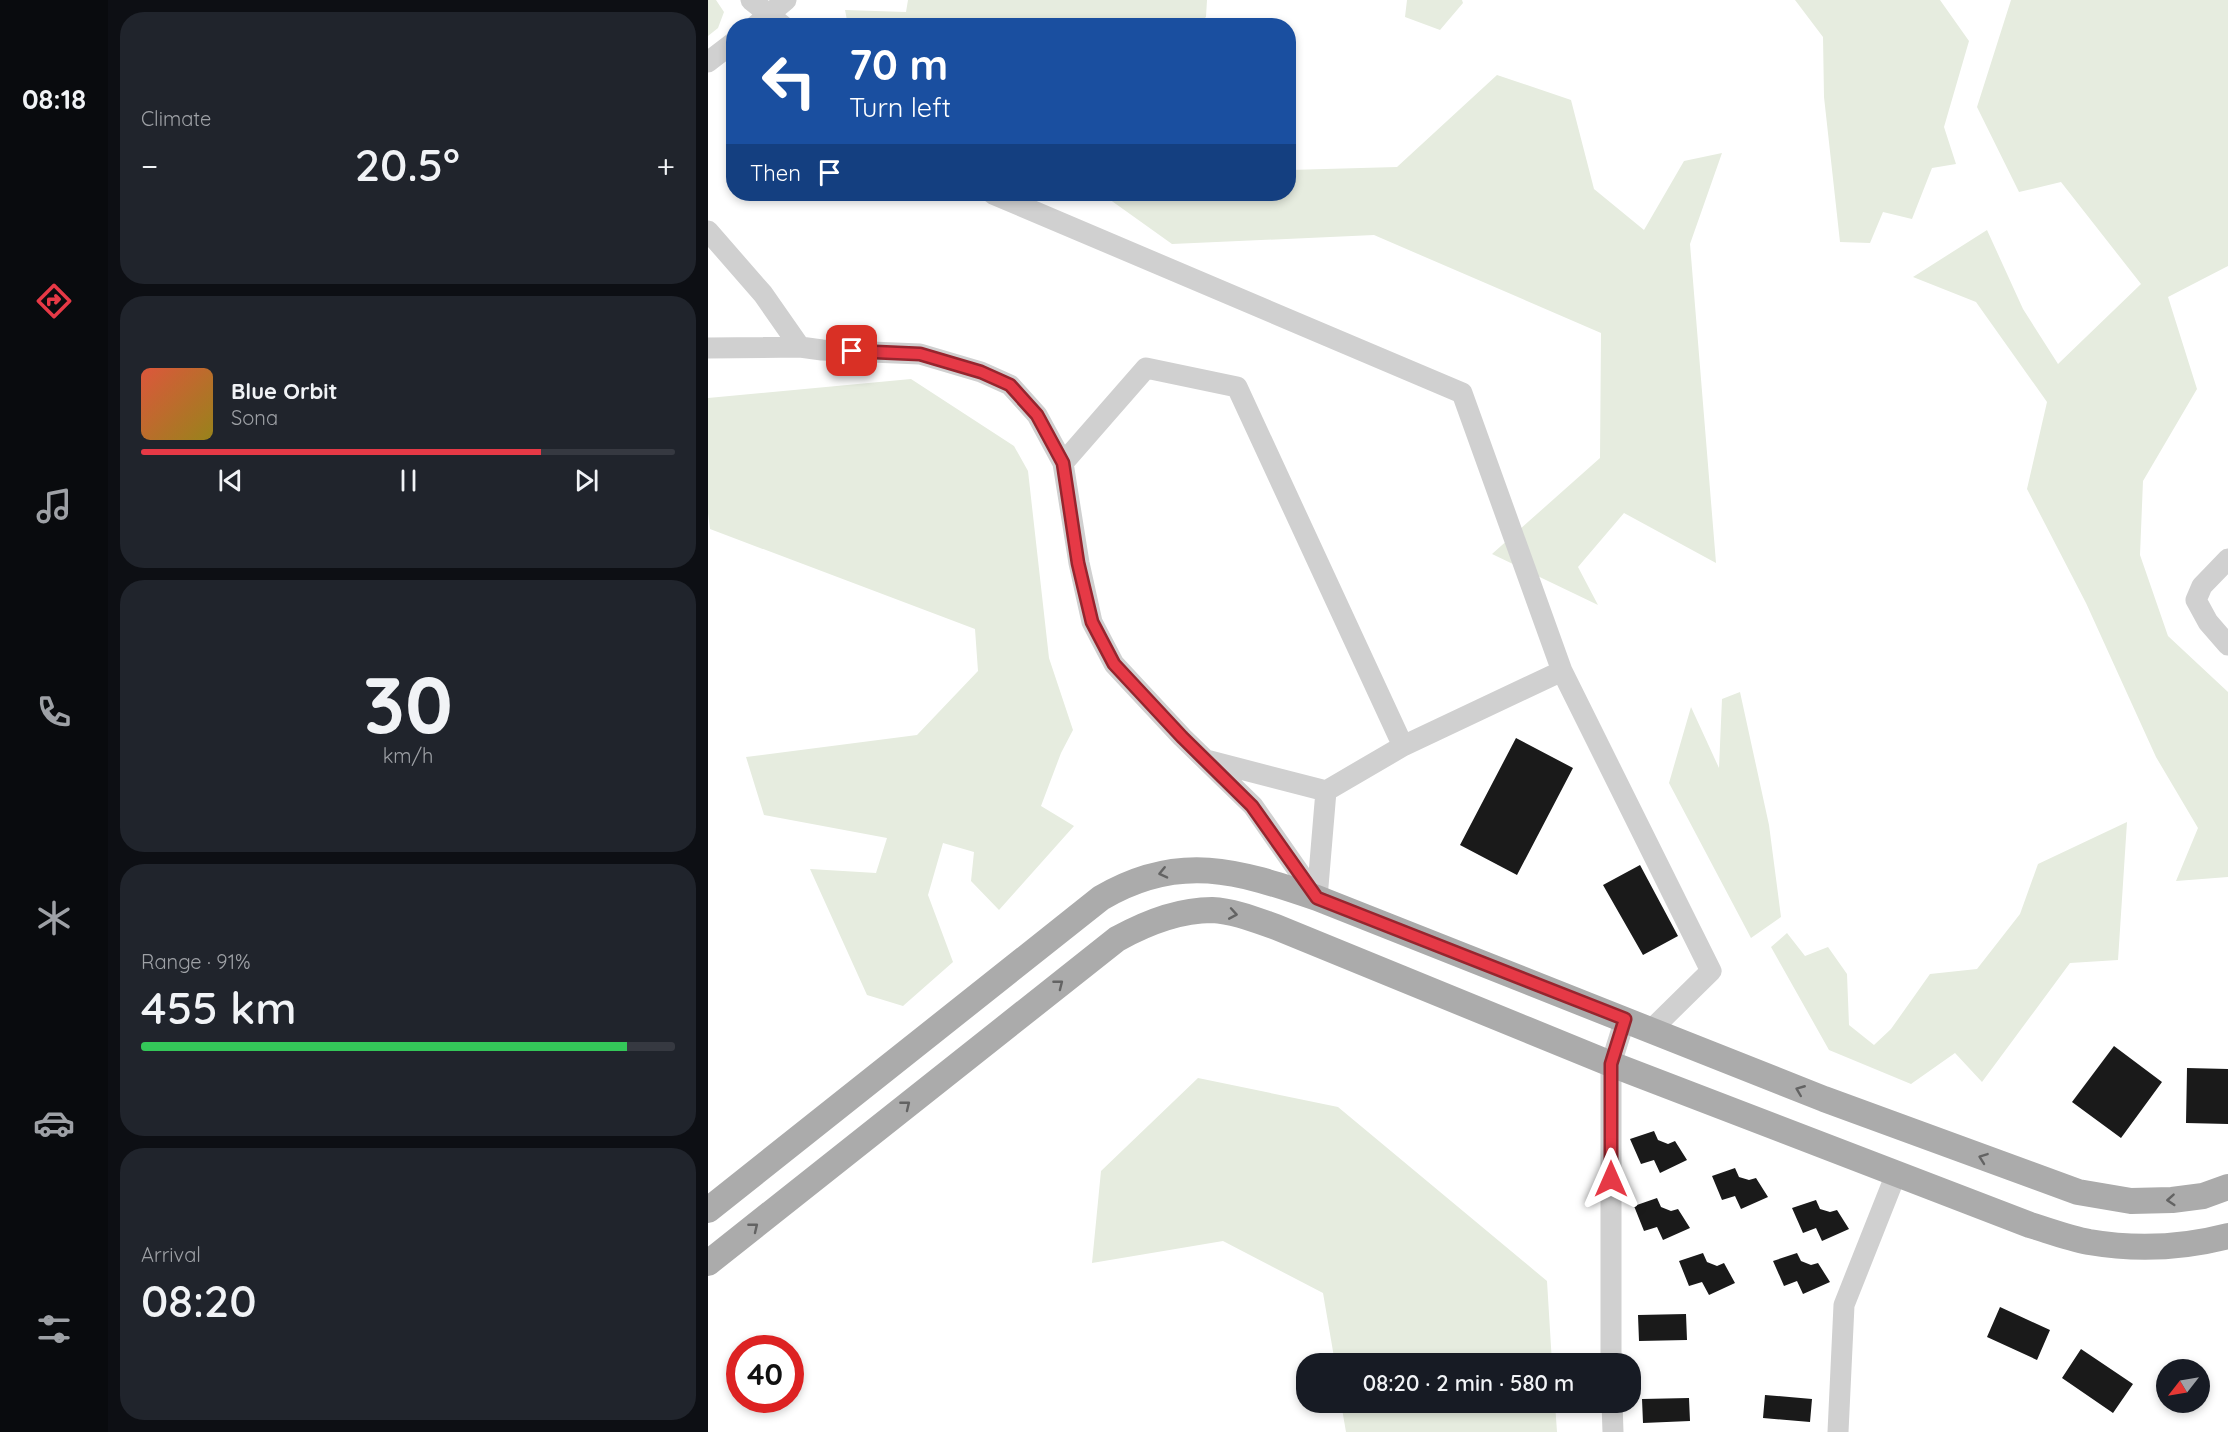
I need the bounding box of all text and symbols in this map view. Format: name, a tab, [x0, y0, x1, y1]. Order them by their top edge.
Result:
text: 70 m	[849, 38, 948, 91]
icon: left	[750, 42, 828, 120]
text: 08:18	[22, 82, 86, 116]
text: Turn left	[849, 90, 951, 124]
text: Climate	[141, 106, 211, 131]
text: 20.5°	[355, 136, 460, 192]
text: −	[141, 145, 158, 186]
text: +	[656, 145, 675, 186]
icon: arrive	[813, 156, 846, 189]
text: Then	[750, 159, 801, 187]
icon: directions	[33, 280, 75, 322]
pin	[826, 325, 877, 376]
icon: arrive	[835, 334, 868, 367]
text: Blue Orbit	[231, 377, 337, 405]
text: Sona	[231, 405, 278, 430]
icon: previous	[214, 464, 247, 497]
icon: pause	[392, 464, 425, 497]
icon: next	[570, 464, 603, 497]
icon: music	[33, 485, 75, 527]
text: 30	[363, 655, 453, 753]
icon: phone	[33, 691, 75, 733]
text: km/h	[383, 743, 433, 768]
one-way arrow	[1158, 866, 1168, 879]
icon: climate	[33, 897, 75, 939]
one-way arrow	[1227, 907, 1237, 920]
text: Range · 91%	[141, 949, 251, 974]
text: 455 km	[141, 979, 297, 1035]
one-way arrow	[1052, 981, 1063, 992]
one-way arrow	[1796, 1085, 1807, 1097]
icon: car	[33, 1102, 75, 1144]
one-way arrow	[899, 1102, 910, 1113]
position arrow	[1579, 1147, 1643, 1211]
one-way arrow	[1978, 1152, 1989, 1165]
one-way arrow	[2167, 1193, 2176, 1206]
one-way arrow	[747, 1223, 758, 1234]
text: Arrival	[141, 1242, 201, 1267]
text: 08:20	[141, 1272, 257, 1328]
icon: filters	[33, 1308, 75, 1350]
speed limit sign: 40	[726, 1335, 804, 1413]
north arrow	[2156, 1359, 2210, 1413]
map controls	[2156, 1359, 2210, 1413]
text: 08:20 · 2 min · 580 m	[1363, 1369, 1574, 1397]

